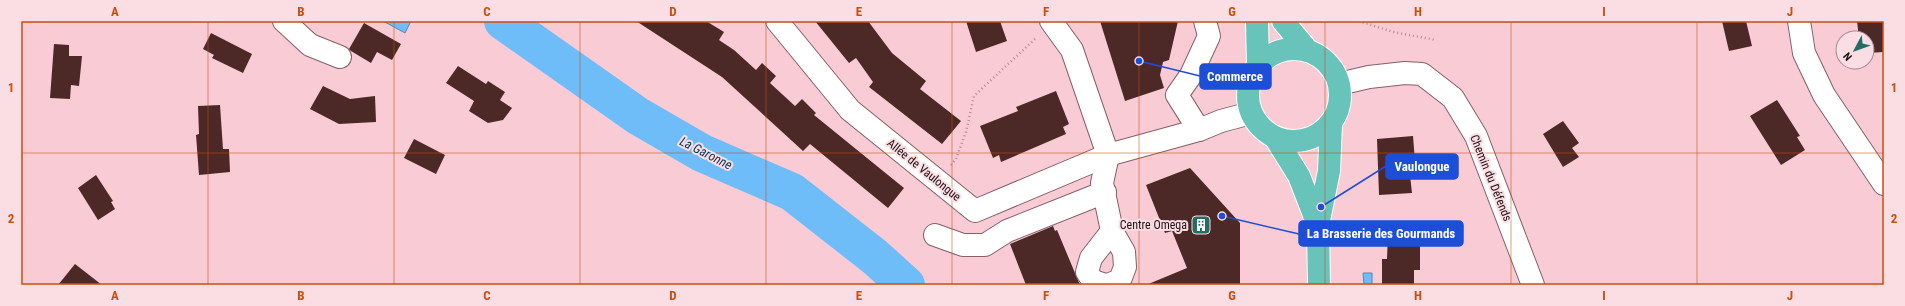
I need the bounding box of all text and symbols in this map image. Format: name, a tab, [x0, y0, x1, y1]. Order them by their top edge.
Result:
text: A	[111, 4, 119, 19]
text: B	[297, 4, 305, 19]
text: C	[483, 4, 491, 19]
text: D	[669, 4, 677, 19]
text: E	[856, 4, 863, 19]
text: F	[1043, 4, 1049, 19]
text: G	[1228, 4, 1236, 19]
text: H	[1414, 4, 1422, 19]
text: I	[1602, 4, 1606, 19]
text: J	[1787, 4, 1793, 19]
north arrow	[1835, 30, 1875, 70]
text: N	[1841, 49, 1855, 63]
callout: Commerce	[1200, 64, 1271, 89]
text: Commerce	[1207, 69, 1263, 84]
text: 1	[8, 80, 14, 95]
text: 1	[1891, 80, 1897, 95]
water label: La Garonne	[677, 133, 735, 173]
street label: Chemin du Défends	[1467, 133, 1515, 223]
street label: Allée de Vaulongue	[884, 136, 964, 204]
callout: Vaulongue	[1386, 154, 1458, 179]
text: Vaulongue	[1394, 159, 1450, 174]
text: 2	[8, 211, 15, 226]
text: 2	[1891, 211, 1898, 226]
building icon: Centre Omega	[1190, 214, 1212, 236]
place label: Centre Omega	[1120, 218, 1187, 232]
callout: La Brasserie des Gourmands	[1299, 221, 1463, 246]
text: La Brasserie des Gourmands	[1307, 226, 1455, 241]
text: A	[111, 288, 119, 303]
text: B	[297, 288, 305, 303]
text: C	[483, 288, 491, 303]
text: D	[669, 288, 677, 303]
text: E	[856, 288, 863, 303]
text: F	[1043, 288, 1049, 303]
text: G	[1228, 288, 1236, 303]
text: H	[1414, 288, 1422, 303]
text: I	[1602, 288, 1606, 303]
text: J	[1787, 288, 1793, 303]

